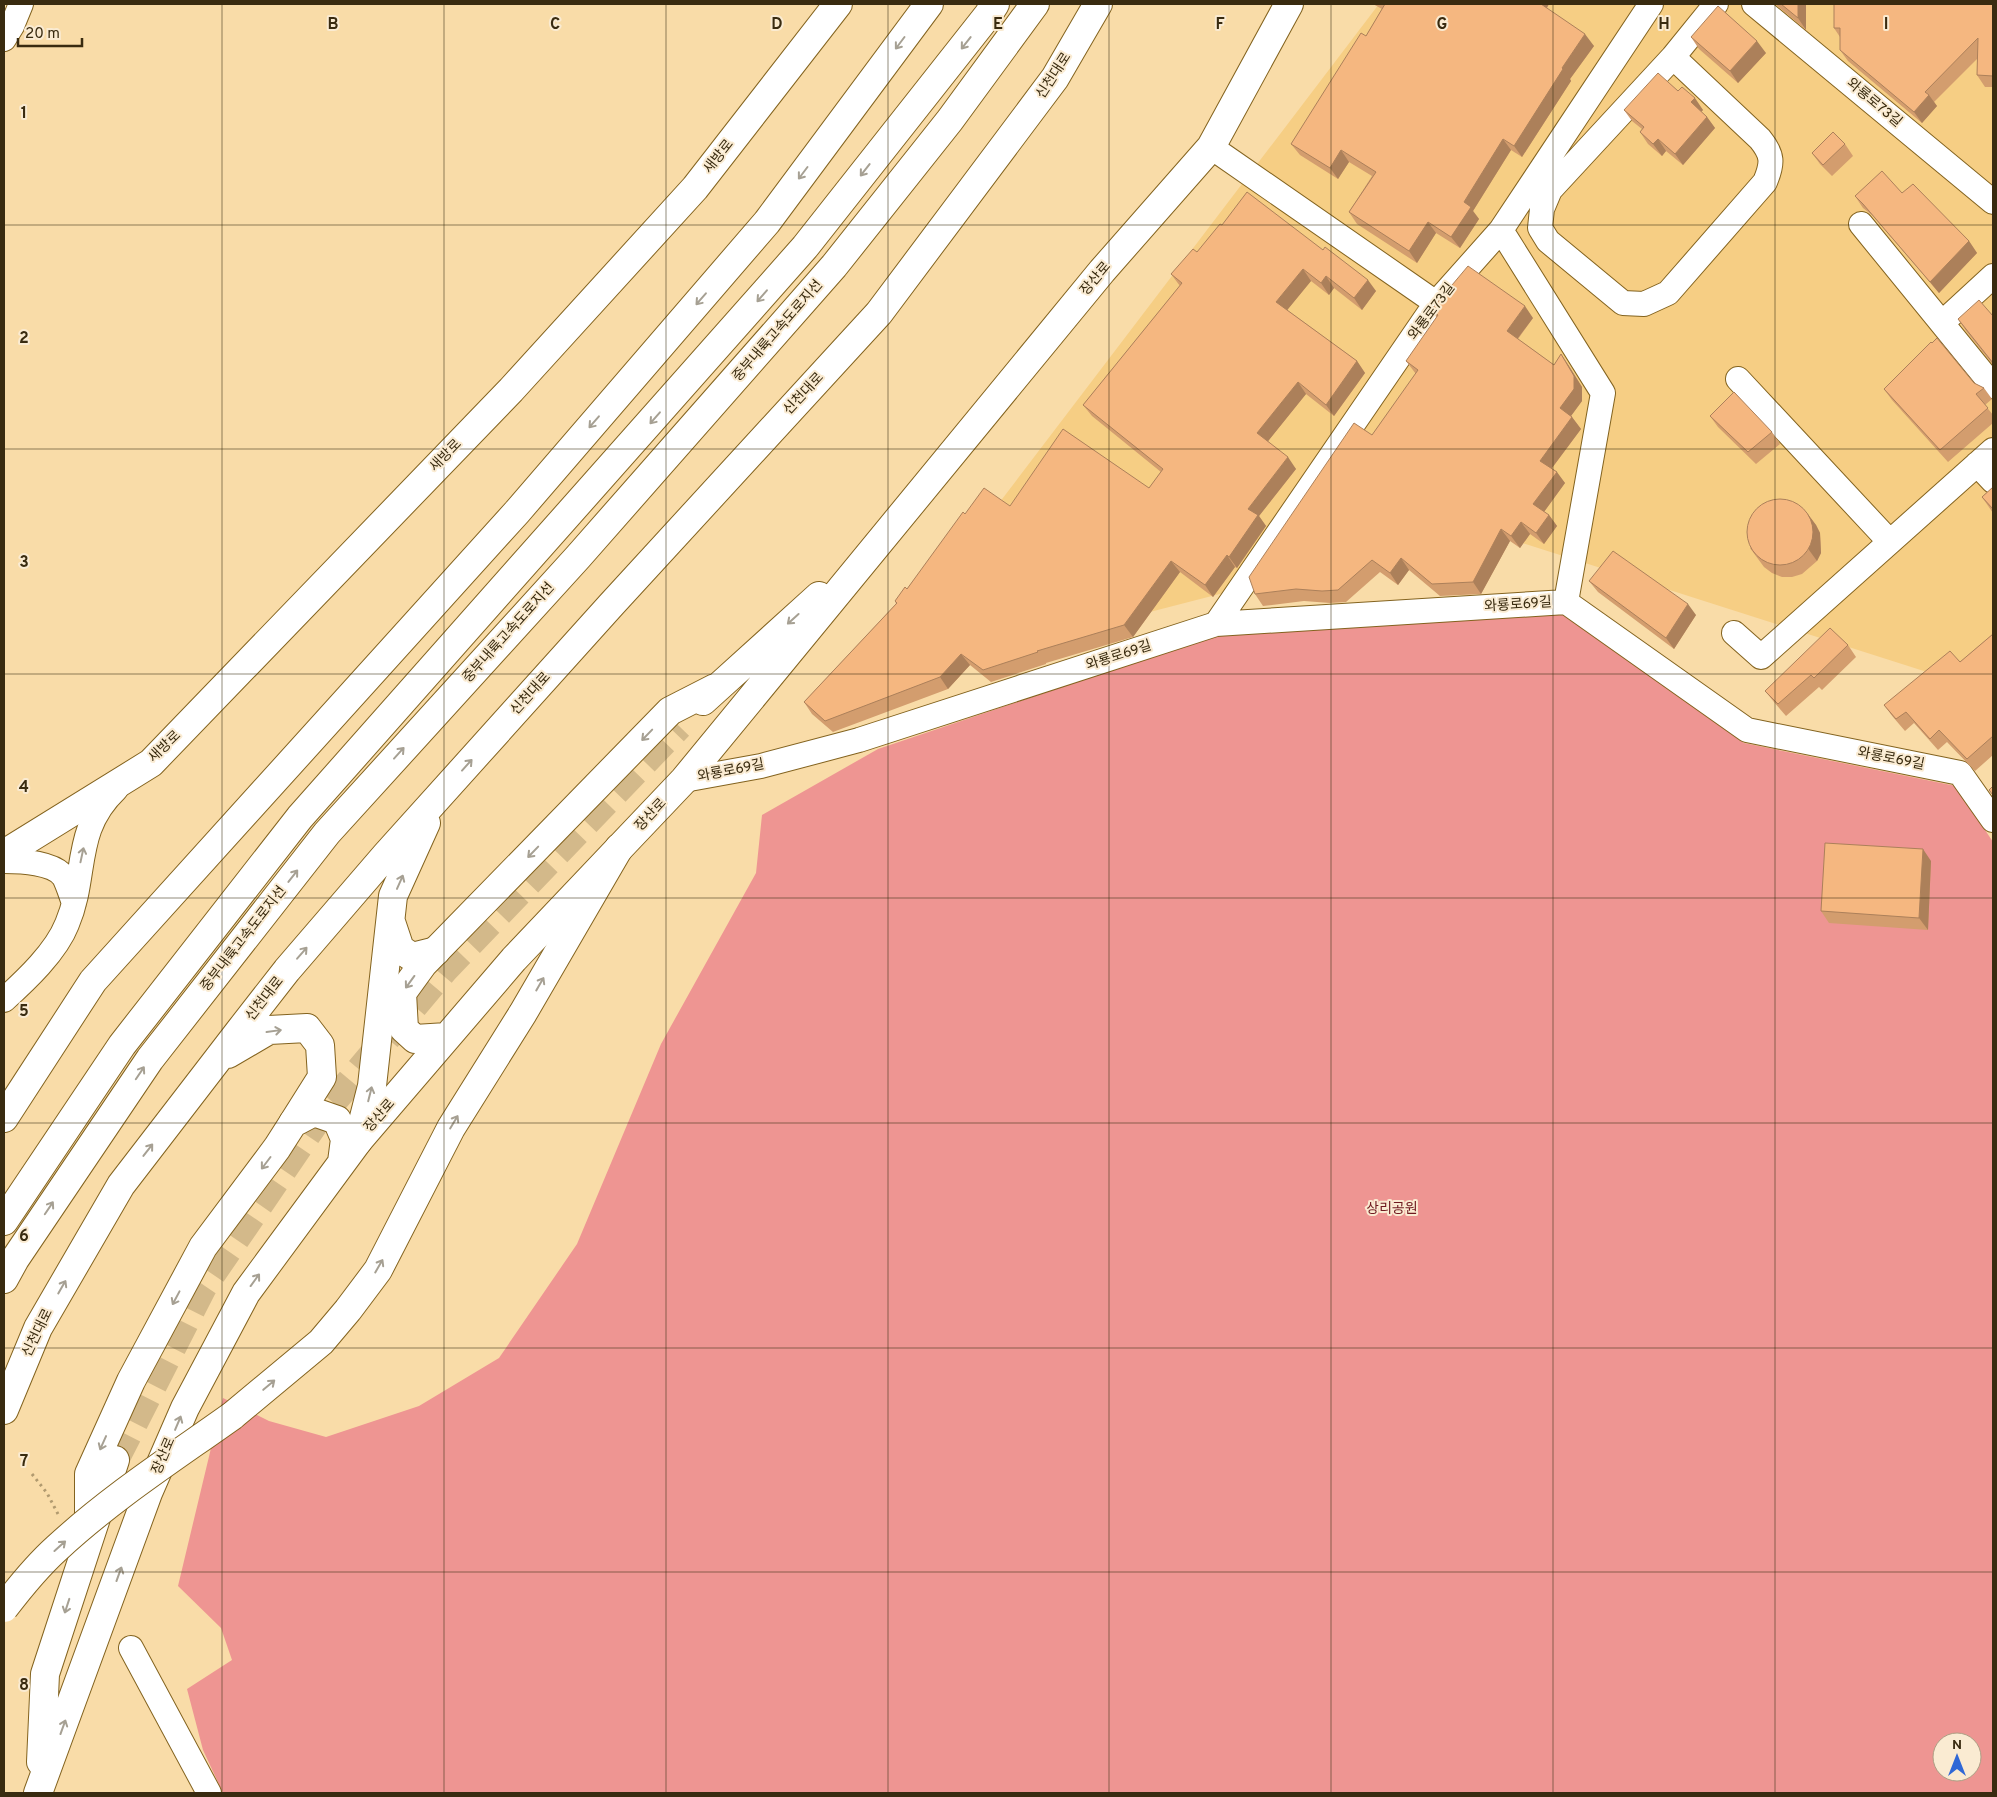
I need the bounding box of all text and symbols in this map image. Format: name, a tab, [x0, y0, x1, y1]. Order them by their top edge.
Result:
scale bar	[18, 15, 81, 47]
text: B	[327, 15, 339, 35]
text: C	[550, 15, 560, 35]
text: D	[771, 15, 783, 35]
text: E	[993, 15, 1003, 35]
text: F	[1215, 15, 1225, 35]
text: G	[1437, 15, 1447, 35]
text: H	[1658, 15, 1670, 35]
text: I	[1884, 15, 1888, 35]
text: 20 m	[25, 25, 60, 44]
one-way arrow	[895, 36, 905, 50]
one-way arrow	[961, 36, 972, 49]
street label: 신천대로	[1032, 49, 1075, 102]
street label: 와룡로73길	[1843, 75, 1905, 131]
text: 1	[21, 104, 27, 124]
street label: 새방로	[700, 136, 738, 177]
one-way arrow	[860, 164, 871, 177]
one-way arrow	[798, 166, 809, 179]
street label: 장산로	[1077, 259, 1115, 299]
street label: 중부내륙고속도로지선	[729, 277, 827, 385]
street label: 와룡로73길	[1405, 280, 1459, 344]
one-way arrow	[756, 289, 768, 302]
one-way arrow	[695, 292, 706, 305]
text: 2	[19, 329, 29, 349]
street label: 신천대로	[779, 369, 828, 419]
one-way arrow	[649, 411, 660, 424]
one-way arrow	[589, 415, 600, 428]
street label: 새방로	[426, 436, 466, 476]
text: 3	[19, 553, 29, 573]
street label: 중부내륙고속도로지선	[460, 579, 558, 687]
street label: 와룡로69길	[1484, 594, 1552, 616]
one-way arrow	[787, 613, 800, 624]
street label: 와룡로69길	[1084, 637, 1154, 675]
street label: 신천대로	[507, 668, 555, 719]
street label: 새방로	[145, 727, 185, 767]
one-way arrow	[641, 729, 653, 741]
street label: 와룡로69길	[1856, 744, 1926, 774]
one-way arrow	[394, 747, 405, 760]
street label: 와룡로69길	[696, 756, 766, 786]
one-way arrow	[461, 759, 473, 772]
text: 4	[19, 778, 29, 798]
street label: 장산로	[632, 795, 670, 835]
one-way arrow	[527, 846, 540, 858]
one-way arrow	[78, 848, 87, 864]
one-way arrow	[288, 870, 299, 883]
one-way arrow	[395, 875, 405, 890]
street label: 중부내륙고속도로지선	[198, 883, 290, 995]
one-way arrow	[296, 946, 308, 959]
street label: 신천대로	[242, 973, 288, 1025]
one-way arrow	[405, 975, 415, 989]
one-way arrow	[535, 977, 545, 992]
text: 5	[19, 1002, 29, 1022]
one-way arrow	[266, 1025, 282, 1035]
one-way arrow	[135, 1067, 145, 1081]
one-way arrow	[366, 1087, 375, 1103]
street label: 장산로	[361, 1096, 399, 1136]
one-way arrow	[450, 1116, 460, 1130]
one-way arrow	[142, 1144, 153, 1157]
one-way arrow	[261, 1156, 271, 1170]
one-way arrow	[44, 1201, 54, 1215]
park label: 상리공원	[1366, 1201, 1418, 1218]
text: 6	[19, 1227, 29, 1247]
one-way arrow	[375, 1260, 385, 1274]
one-way arrow	[250, 1273, 260, 1287]
one-way arrow	[57, 1280, 67, 1295]
one-way arrow	[171, 1290, 181, 1305]
street label: 신천대로	[18, 1306, 57, 1360]
one-way arrow	[263, 1379, 276, 1390]
one-way arrow	[174, 1416, 184, 1431]
one-way arrow	[98, 1435, 107, 1450]
street label: 장산로	[149, 1435, 179, 1477]
text: 7	[20, 1452, 28, 1472]
one-way arrow	[53, 1540, 66, 1552]
one-way arrow	[115, 1567, 124, 1582]
one-way arrow	[62, 1598, 71, 1614]
text: 8	[19, 1676, 29, 1696]
one-way arrow	[59, 1719, 68, 1734]
north arrow	[1932, 1732, 1982, 1782]
text: N	[1952, 1737, 1962, 1754]

